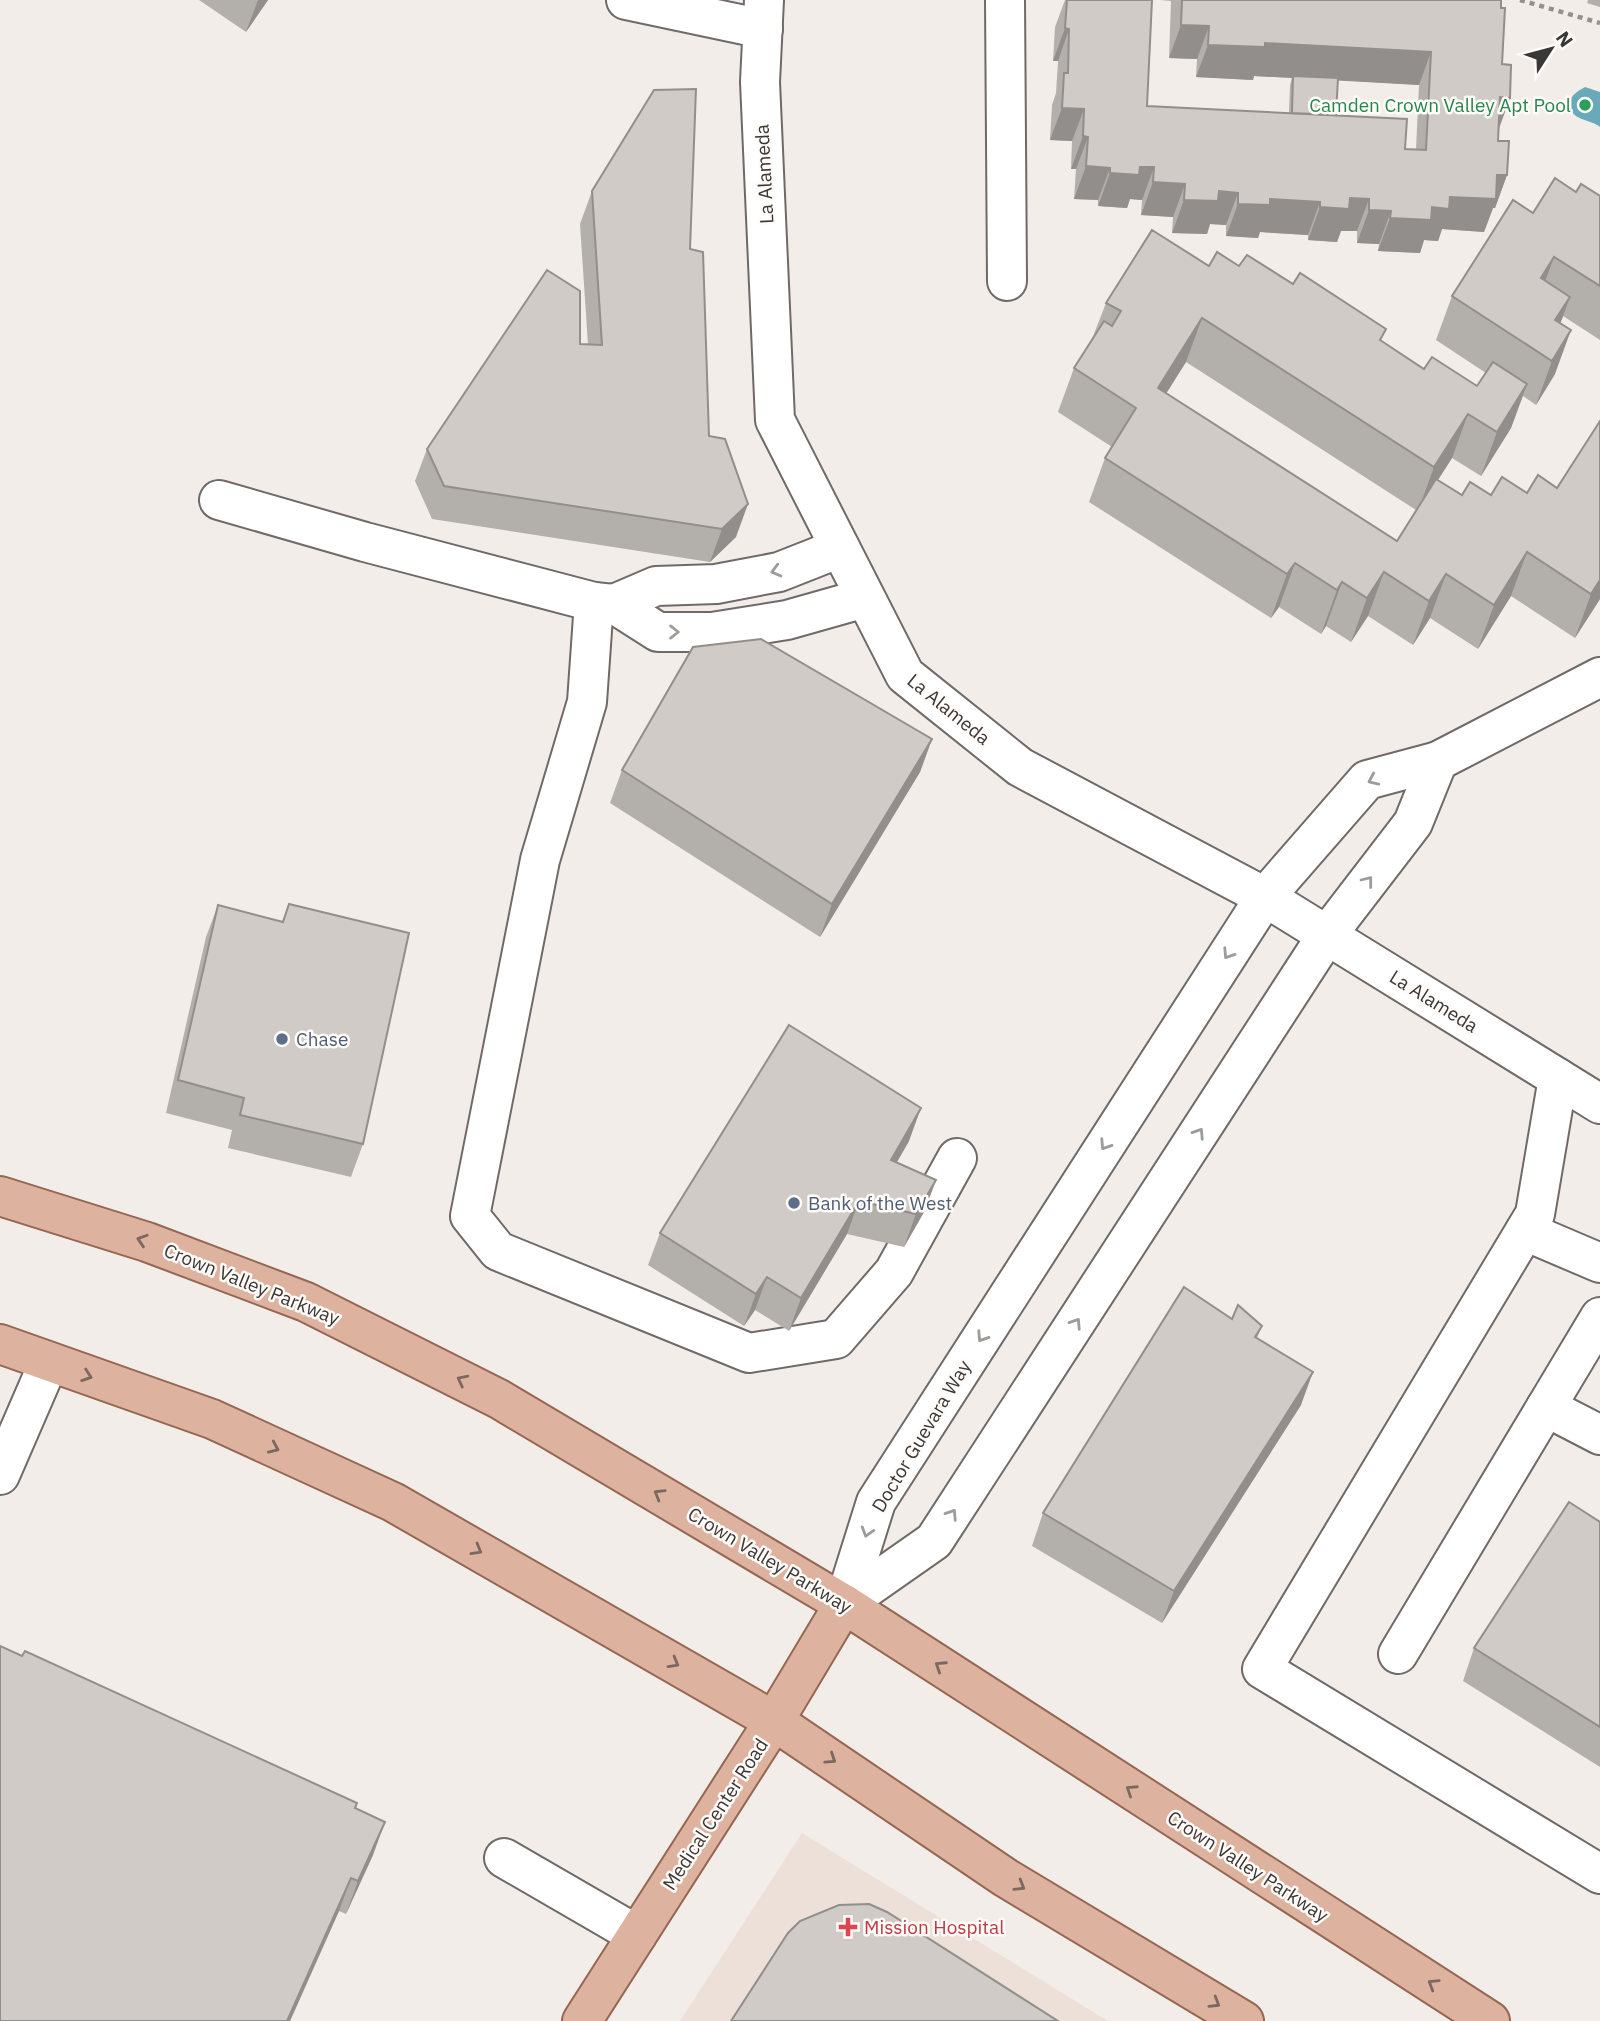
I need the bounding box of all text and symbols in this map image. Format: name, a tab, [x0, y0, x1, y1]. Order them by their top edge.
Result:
north arrow	[1516, 14, 1586, 84]
text: N	[1551, 26, 1579, 52]
place label: Camden Crown Valley Apt Pool	[1309, 93, 1571, 117]
marker: Camden Crown Valley Apt Pool	[1577, 97, 1593, 113]
street label: La Alameda	[749, 124, 779, 224]
one-way arrow	[770, 563, 782, 578]
one-way arrow	[670, 624, 680, 640]
street label: La Alameda	[903, 668, 995, 750]
one-way arrow	[1368, 772, 1380, 786]
one-way arrow	[1360, 876, 1373, 889]
one-way arrow	[1223, 946, 1236, 959]
street label: La Alameda	[1385, 964, 1483, 1038]
place label: Chase	[296, 1027, 348, 1051]
marker: Chase	[274, 1031, 290, 1047]
one-way arrow	[1190, 1128, 1203, 1141]
one-way arrow	[1100, 1138, 1113, 1151]
place label: Bank of the West	[808, 1191, 952, 1215]
marker: Bank of the West	[786, 1195, 802, 1211]
one-way arrow	[136, 1234, 148, 1249]
street label: Crown Valley Parkway	[161, 1238, 344, 1330]
one-way arrow	[1067, 1318, 1080, 1331]
one-way arrow	[978, 1329, 990, 1342]
street label: Doctor Guevara Way	[866, 1355, 976, 1516]
one-way arrow	[81, 1367, 93, 1381]
one-way arrow	[457, 1375, 469, 1389]
one-way arrow	[267, 1439, 279, 1453]
one-way arrow	[653, 1489, 666, 1502]
street label: Crown Valley Parkway	[684, 1502, 857, 1619]
one-way arrow	[943, 1509, 956, 1522]
one-way arrow	[860, 1526, 875, 1538]
one-way arrow	[470, 1542, 483, 1555]
one-way arrow	[667, 1655, 680, 1668]
one-way arrow	[935, 1662, 948, 1674]
street label: Medical Center Road	[657, 1734, 773, 1894]
one-way arrow	[823, 1751, 836, 1764]
one-way arrow	[1126, 1785, 1139, 1798]
street label: Crown Valley Parkway	[1163, 1805, 1333, 1927]
one-way arrow	[1012, 1877, 1025, 1890]
place label: Mission Hospital	[864, 1915, 1004, 1939]
marker: Mission Hospital	[838, 1917, 858, 1937]
one-way arrow	[1428, 1980, 1441, 1993]
one-way arrow	[1207, 1995, 1220, 2008]

